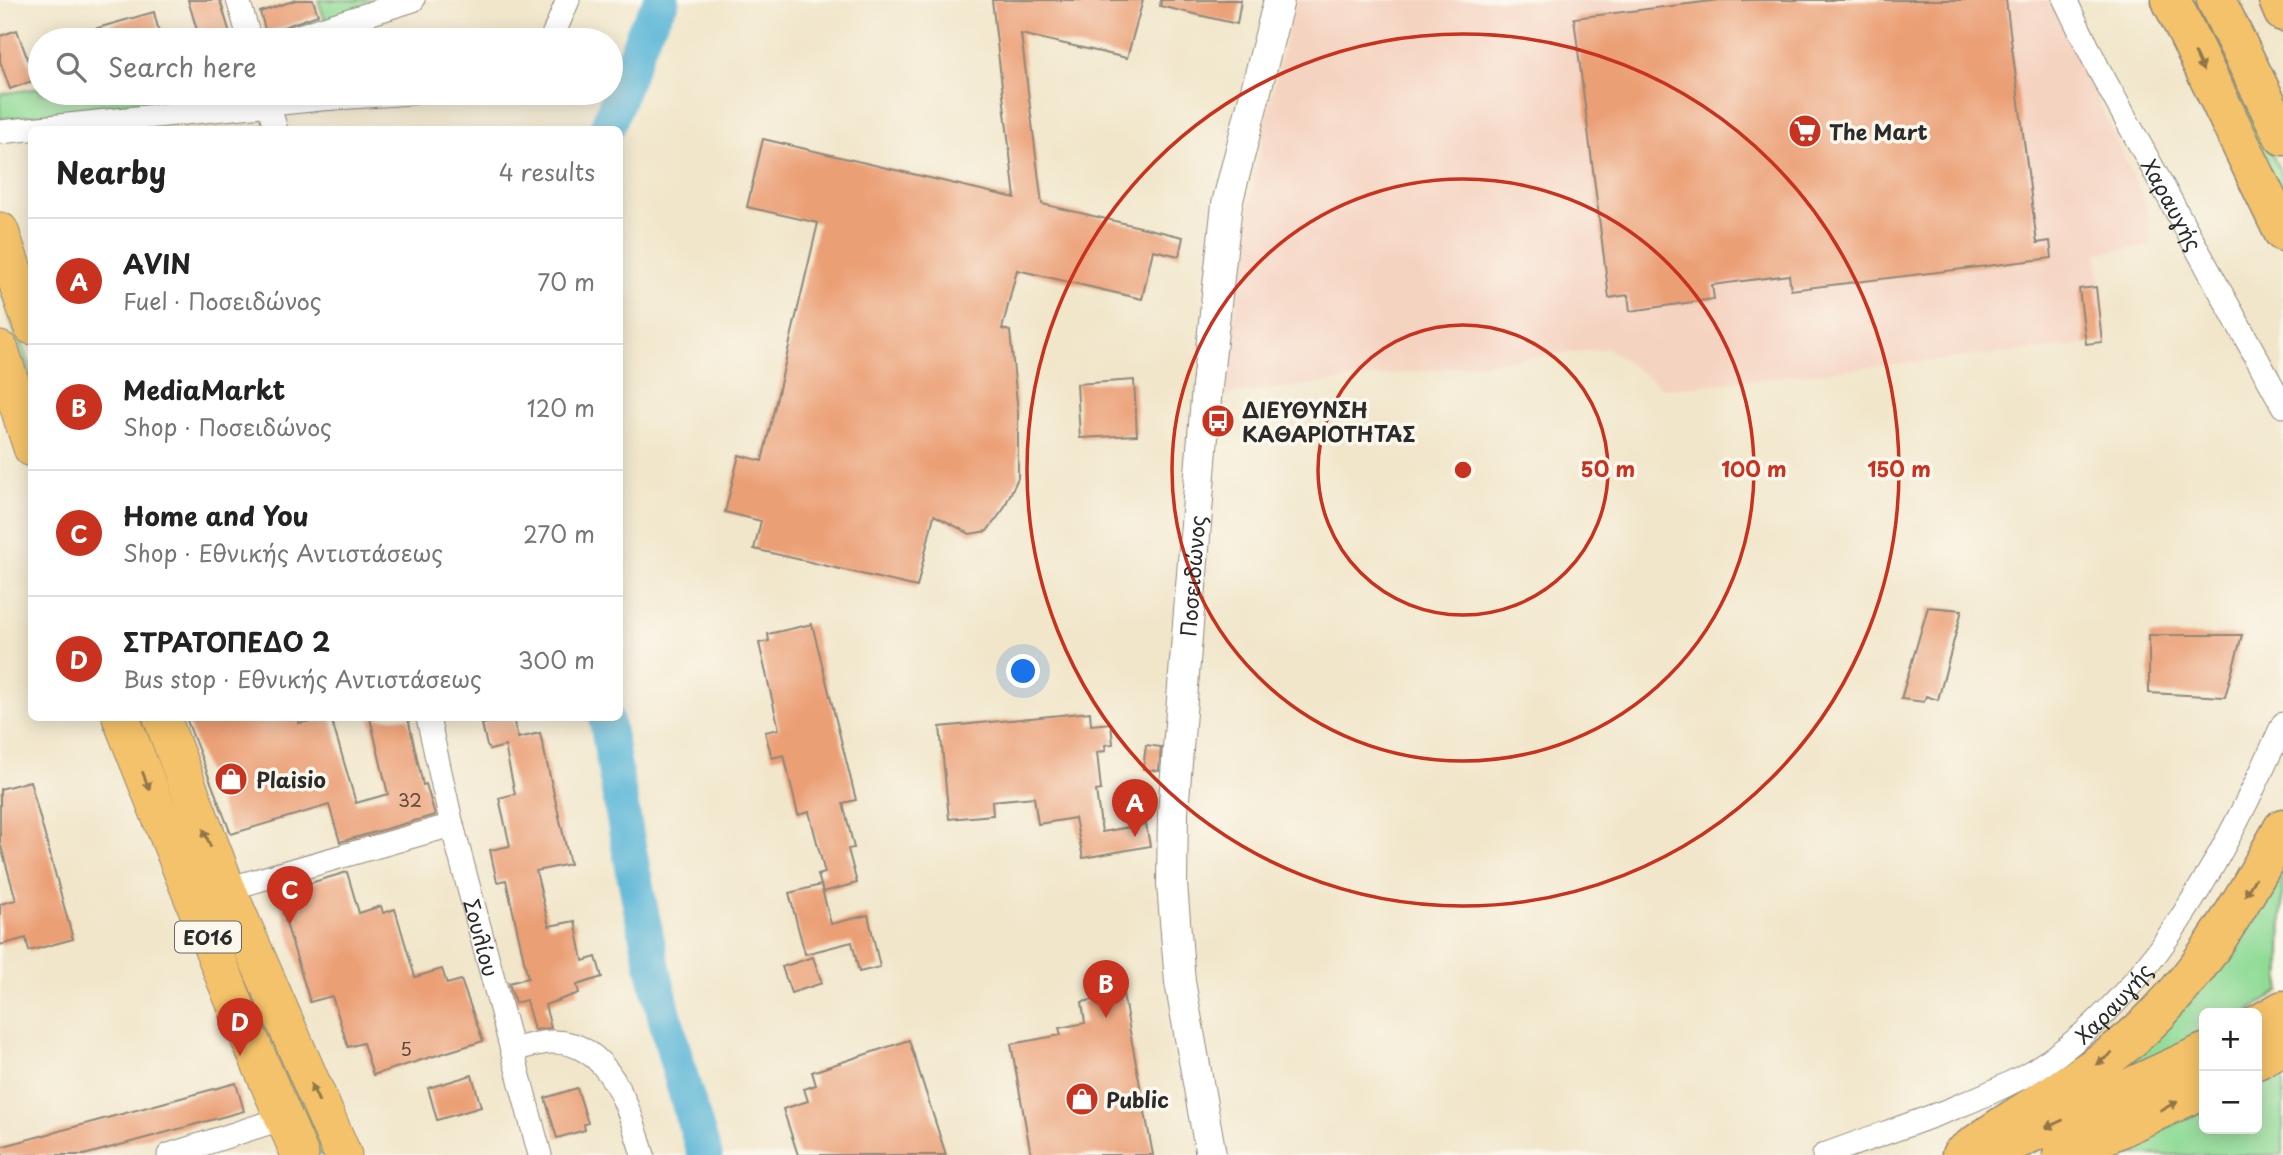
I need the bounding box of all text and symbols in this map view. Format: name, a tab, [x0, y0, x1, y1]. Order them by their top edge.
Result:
search box	[28, 28, 623, 105]
text: Search here	[108, 47, 257, 86]
icon: search	[52, 48, 90, 86]
one-way arrow	[2194, 52, 2205, 72]
supermarket icon: The Mart	[1786, 112, 1824, 150]
place label: The Mart	[1829, 115, 1928, 147]
text: Nearby	[56, 149, 166, 194]
street label: Χαραυγής	[2134, 152, 2211, 256]
text: 4 results	[499, 154, 595, 189]
text: AVIN	[123, 244, 191, 283]
text: A	[70, 264, 88, 299]
text: 70 m	[537, 264, 595, 299]
text: Fuel · Ποσειδώνος	[123, 283, 321, 318]
text: MediaMarkt	[123, 370, 285, 409]
text: B	[71, 390, 87, 425]
text: 120 m	[527, 390, 595, 425]
place label: ΔΙΕΥΘΥΝΣΗ ΚΑΘΑΡΙΟΤΗΤΑΣ	[1242, 393, 1416, 449]
bus stop icon: ΔΙΕΥΘΥΝΣΗ ΚΑΘΑΡΙΟΤΗΤΑΣ	[1199, 402, 1237, 440]
text: Shop · Ποσειδώνος	[123, 409, 332, 444]
text: 50 m	[1581, 452, 1635, 484]
text: 100 m	[1721, 452, 1787, 484]
text: 150 m	[1867, 452, 1931, 484]
centre of rings	[1451, 458, 1475, 482]
text: Home and You	[123, 496, 309, 535]
street label: Ποσειδώνος	[1171, 514, 1213, 638]
text: C	[70, 516, 88, 551]
text: 270 m	[523, 516, 595, 551]
text: Shop · Εθνικής Αντιστάσεως	[123, 535, 443, 570]
text: ΣΤΡΑΤΟΠΕΔΟ 2	[123, 622, 330, 661]
text: D	[70, 642, 88, 677]
text: 300 m	[518, 642, 595, 677]
your location	[1006, 654, 1040, 688]
text: Bus stop · Εθνικής Αντιστάσεως	[123, 661, 482, 696]
shop icon: Plaisio	[212, 760, 250, 798]
place label: Plaisio	[256, 763, 326, 795]
one-way arrow	[140, 771, 151, 792]
pin: A	[1112, 779, 1158, 837]
house number: 32	[398, 786, 422, 813]
one-way arrow	[202, 827, 213, 848]
pin: C	[267, 866, 313, 924]
one-way arrow	[2244, 877, 2256, 897]
street label: Σουλίου	[456, 895, 508, 980]
road number: ΕΟ16	[175, 922, 241, 953]
street label: Χαραυγής	[2067, 956, 2159, 1051]
pin: B	[1083, 960, 1129, 1018]
pin: D	[217, 998, 263, 1056]
map controls	[2199, 1008, 2262, 1134]
button: +	[2199, 1008, 2262, 1071]
house number: 5	[400, 1035, 412, 1062]
one-way arrow	[2095, 1052, 2113, 1066]
button: −	[2199, 1071, 2262, 1134]
shop icon: Public	[1063, 1080, 1101, 1118]
one-way arrow	[309, 1082, 320, 1103]
place label: Public	[1106, 1083, 1169, 1115]
one-way arrow	[2159, 1101, 2179, 1112]
one-way arrow	[2044, 1118, 2064, 1130]

